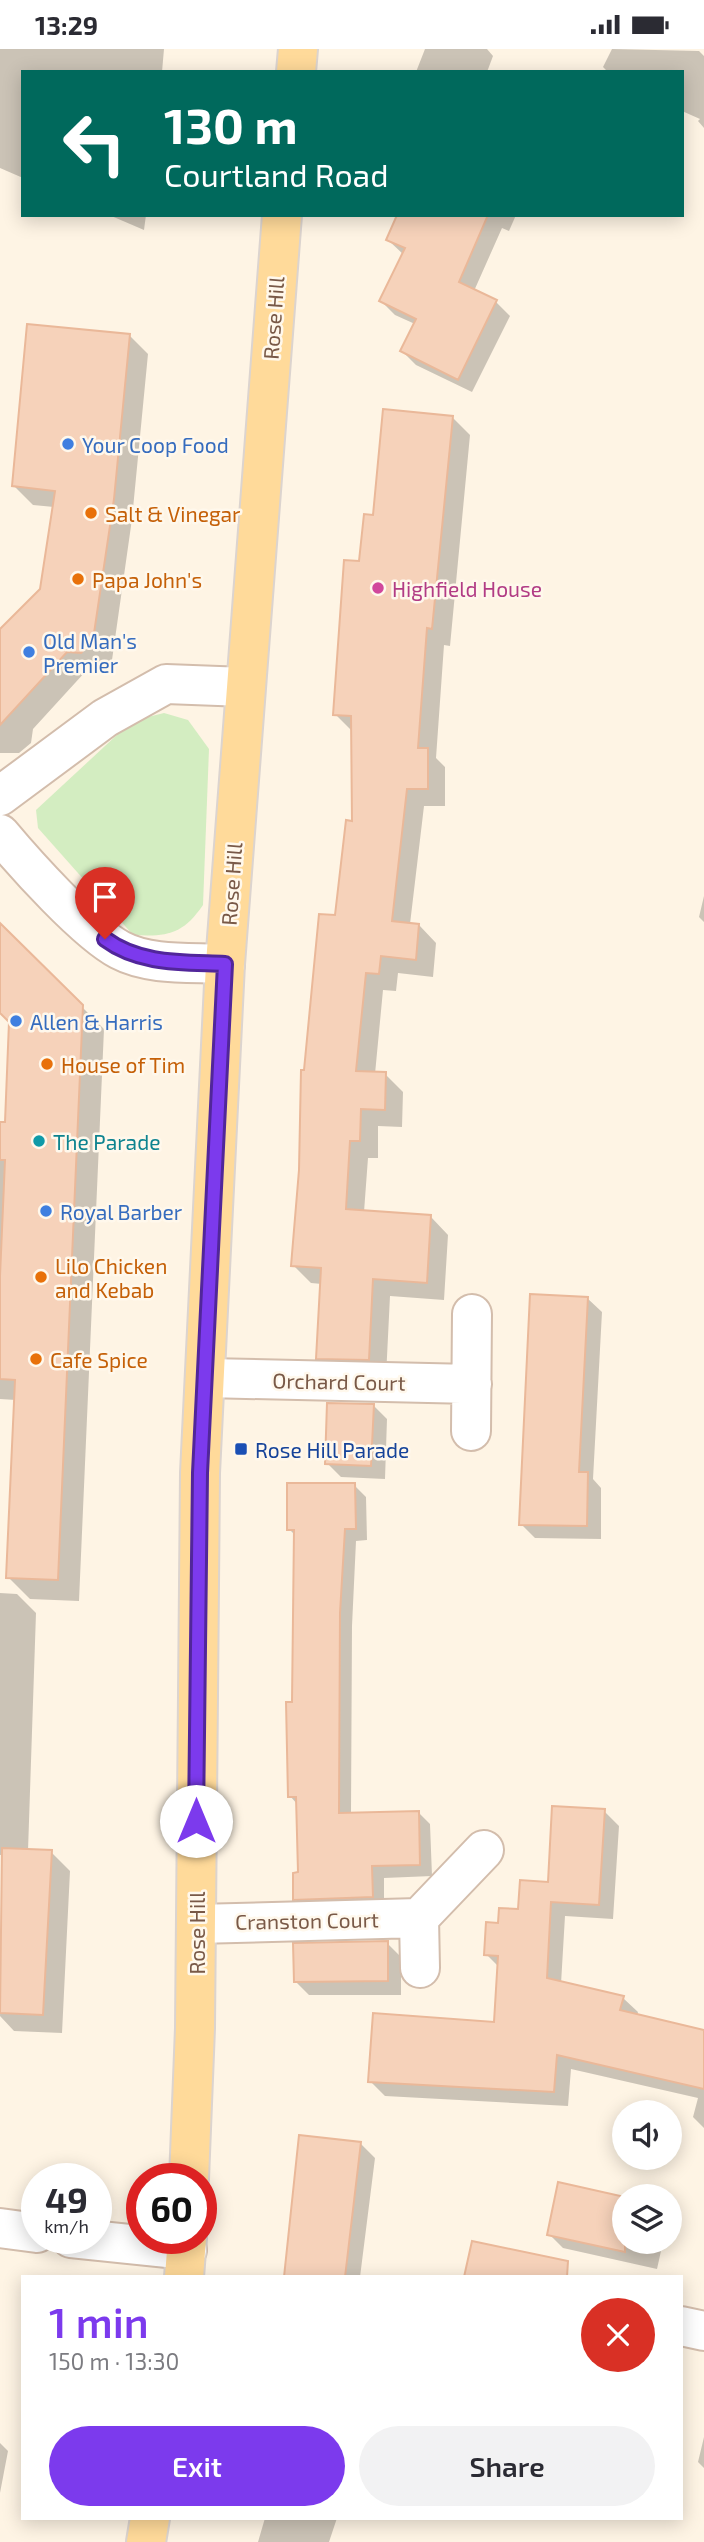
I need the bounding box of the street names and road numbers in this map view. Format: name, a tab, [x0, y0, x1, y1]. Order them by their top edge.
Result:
street label: Rose Hill	[258, 275, 288, 360]
street label: Rose Hill	[216, 841, 246, 926]
street label: Orchard Court	[272, 1367, 406, 1395]
street label: Rose Hill	[184, 1891, 209, 1975]
street label: Cranston Court	[235, 1906, 379, 1934]

